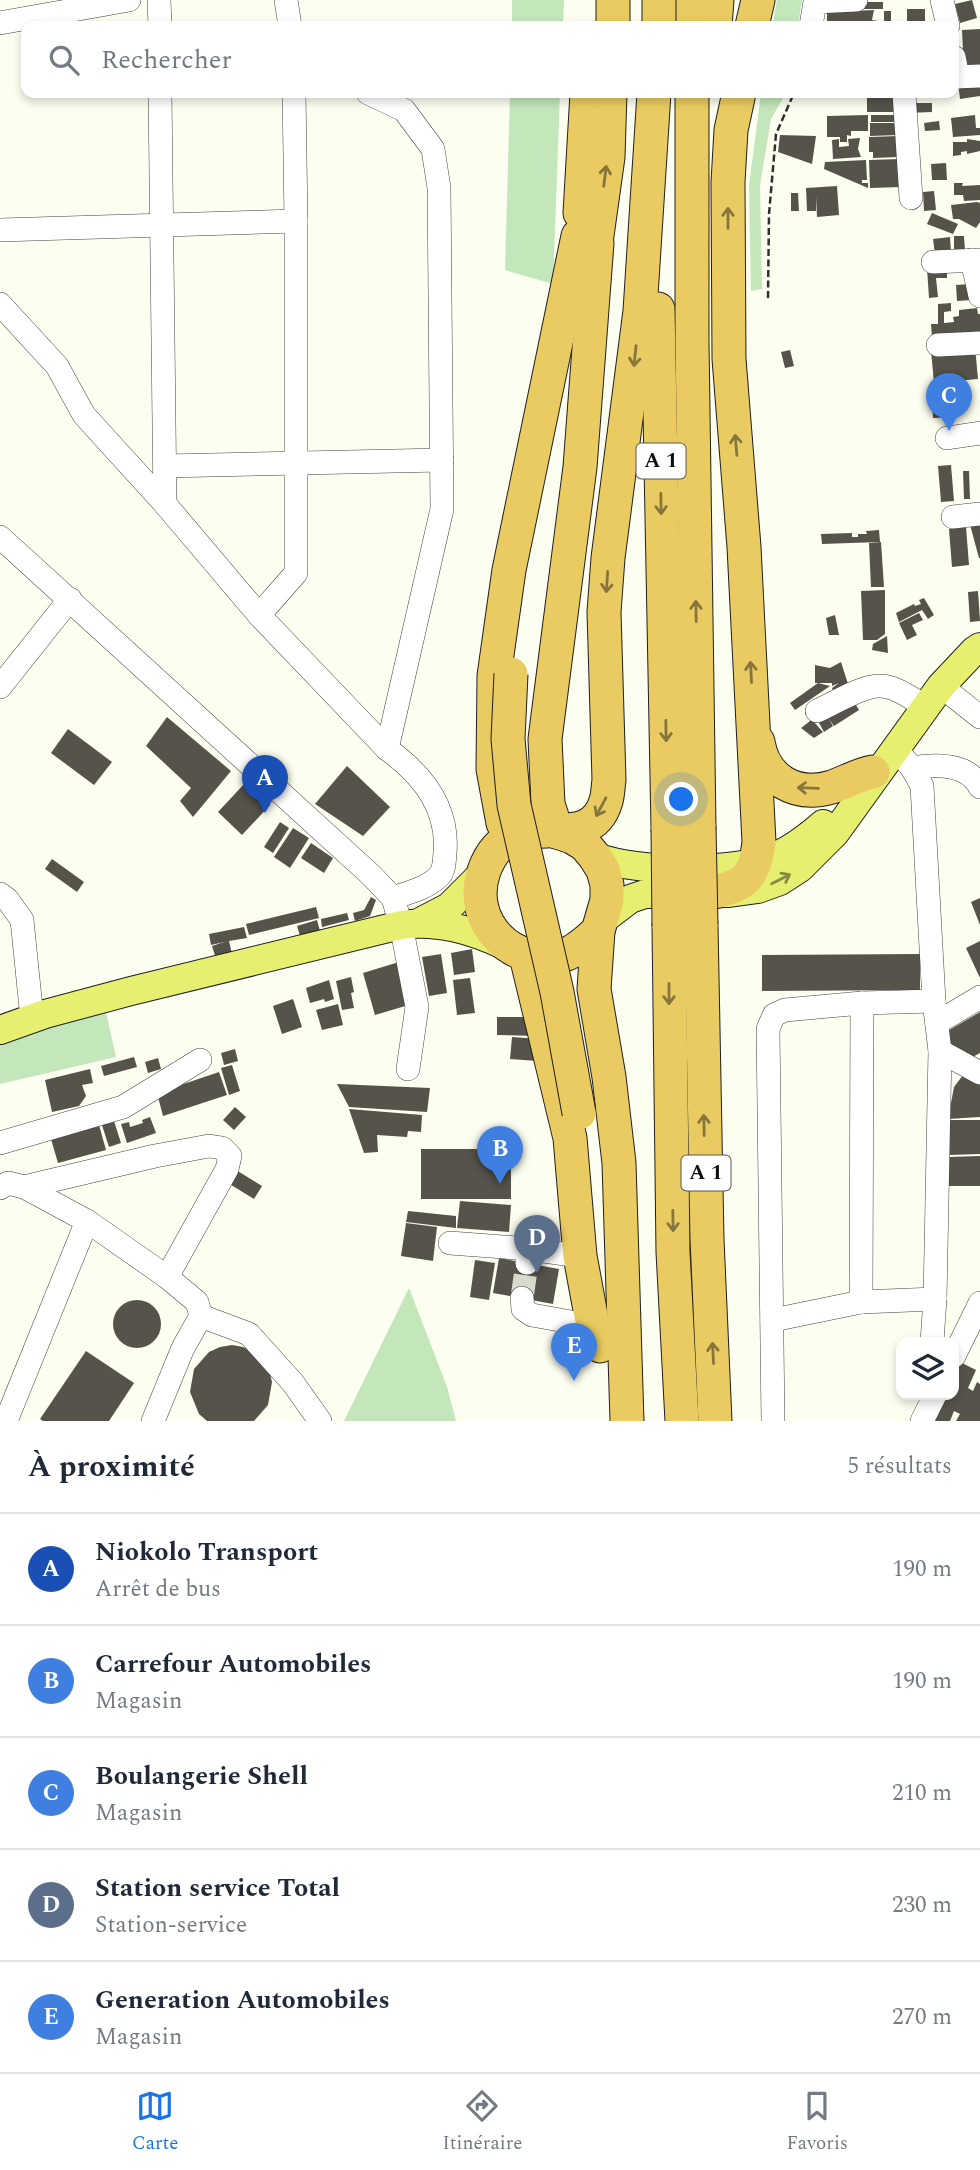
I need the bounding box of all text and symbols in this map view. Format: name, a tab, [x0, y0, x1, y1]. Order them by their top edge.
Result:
search box	[21, 21, 959, 98]
text: Rechercher	[101, 40, 232, 80]
icon: search	[45, 41, 83, 79]
one-way arrow	[599, 165, 612, 187]
one-way arrow	[721, 206, 735, 229]
one-way arrow	[628, 344, 641, 367]
pin: C	[926, 373, 972, 431]
one-way arrow	[729, 434, 742, 457]
road number: A 1	[636, 444, 686, 478]
one-way arrow	[655, 492, 668, 515]
one-way arrow	[600, 570, 613, 593]
one-way arrow	[689, 600, 702, 623]
one-way arrow	[744, 661, 757, 684]
one-way arrow	[659, 720, 672, 743]
pin: A	[242, 755, 288, 813]
one-way arrow	[797, 781, 820, 794]
your location	[664, 782, 698, 816]
one-way arrow	[593, 797, 607, 817]
one-way arrow	[770, 872, 791, 885]
one-way arrow	[662, 982, 676, 1005]
one-way arrow	[698, 1114, 711, 1137]
pin: B	[477, 1126, 523, 1184]
road number: A 1	[682, 1156, 730, 1190]
one-way arrow	[666, 1210, 679, 1233]
pin: D	[514, 1215, 560, 1273]
pin: E	[551, 1323, 597, 1381]
map controls	[896, 1337, 959, 1400]
button: layers	[896, 1337, 959, 1400]
one-way arrow	[706, 1342, 719, 1365]
text: À proximité	[28, 1444, 195, 1490]
text: 5 résultats	[847, 1449, 952, 1484]
text: Niokolo Transport	[95, 1532, 318, 1572]
text: A	[42, 1552, 60, 1587]
text: 190 m	[892, 1552, 952, 1587]
text: Arrêt de bus	[95, 1572, 221, 1607]
text: Carrefour Automobiles	[95, 1644, 371, 1684]
text: B	[43, 1664, 59, 1699]
text: 190 m	[892, 1664, 952, 1699]
text: Magasin	[95, 1684, 182, 1719]
text: Boulangerie Shell	[95, 1756, 308, 1796]
text: C	[43, 1776, 59, 1811]
text: 210 m	[892, 1776, 952, 1811]
text: Magasin	[95, 1796, 182, 1831]
text: Station service Total	[95, 1868, 340, 1908]
text: D	[42, 1888, 60, 1923]
text: 230 m	[892, 1888, 952, 1923]
text: Station-service	[95, 1908, 247, 1943]
text: Generation Automobiles	[95, 1980, 390, 2020]
text: E	[43, 2000, 59, 2035]
text: 270 m	[892, 2000, 952, 2035]
text: Magasin	[95, 2020, 182, 2055]
tab: Carte	[132, 2087, 179, 2158]
tab: Itinéraire	[442, 2087, 522, 2158]
tab: Favoris	[786, 2087, 848, 2158]

